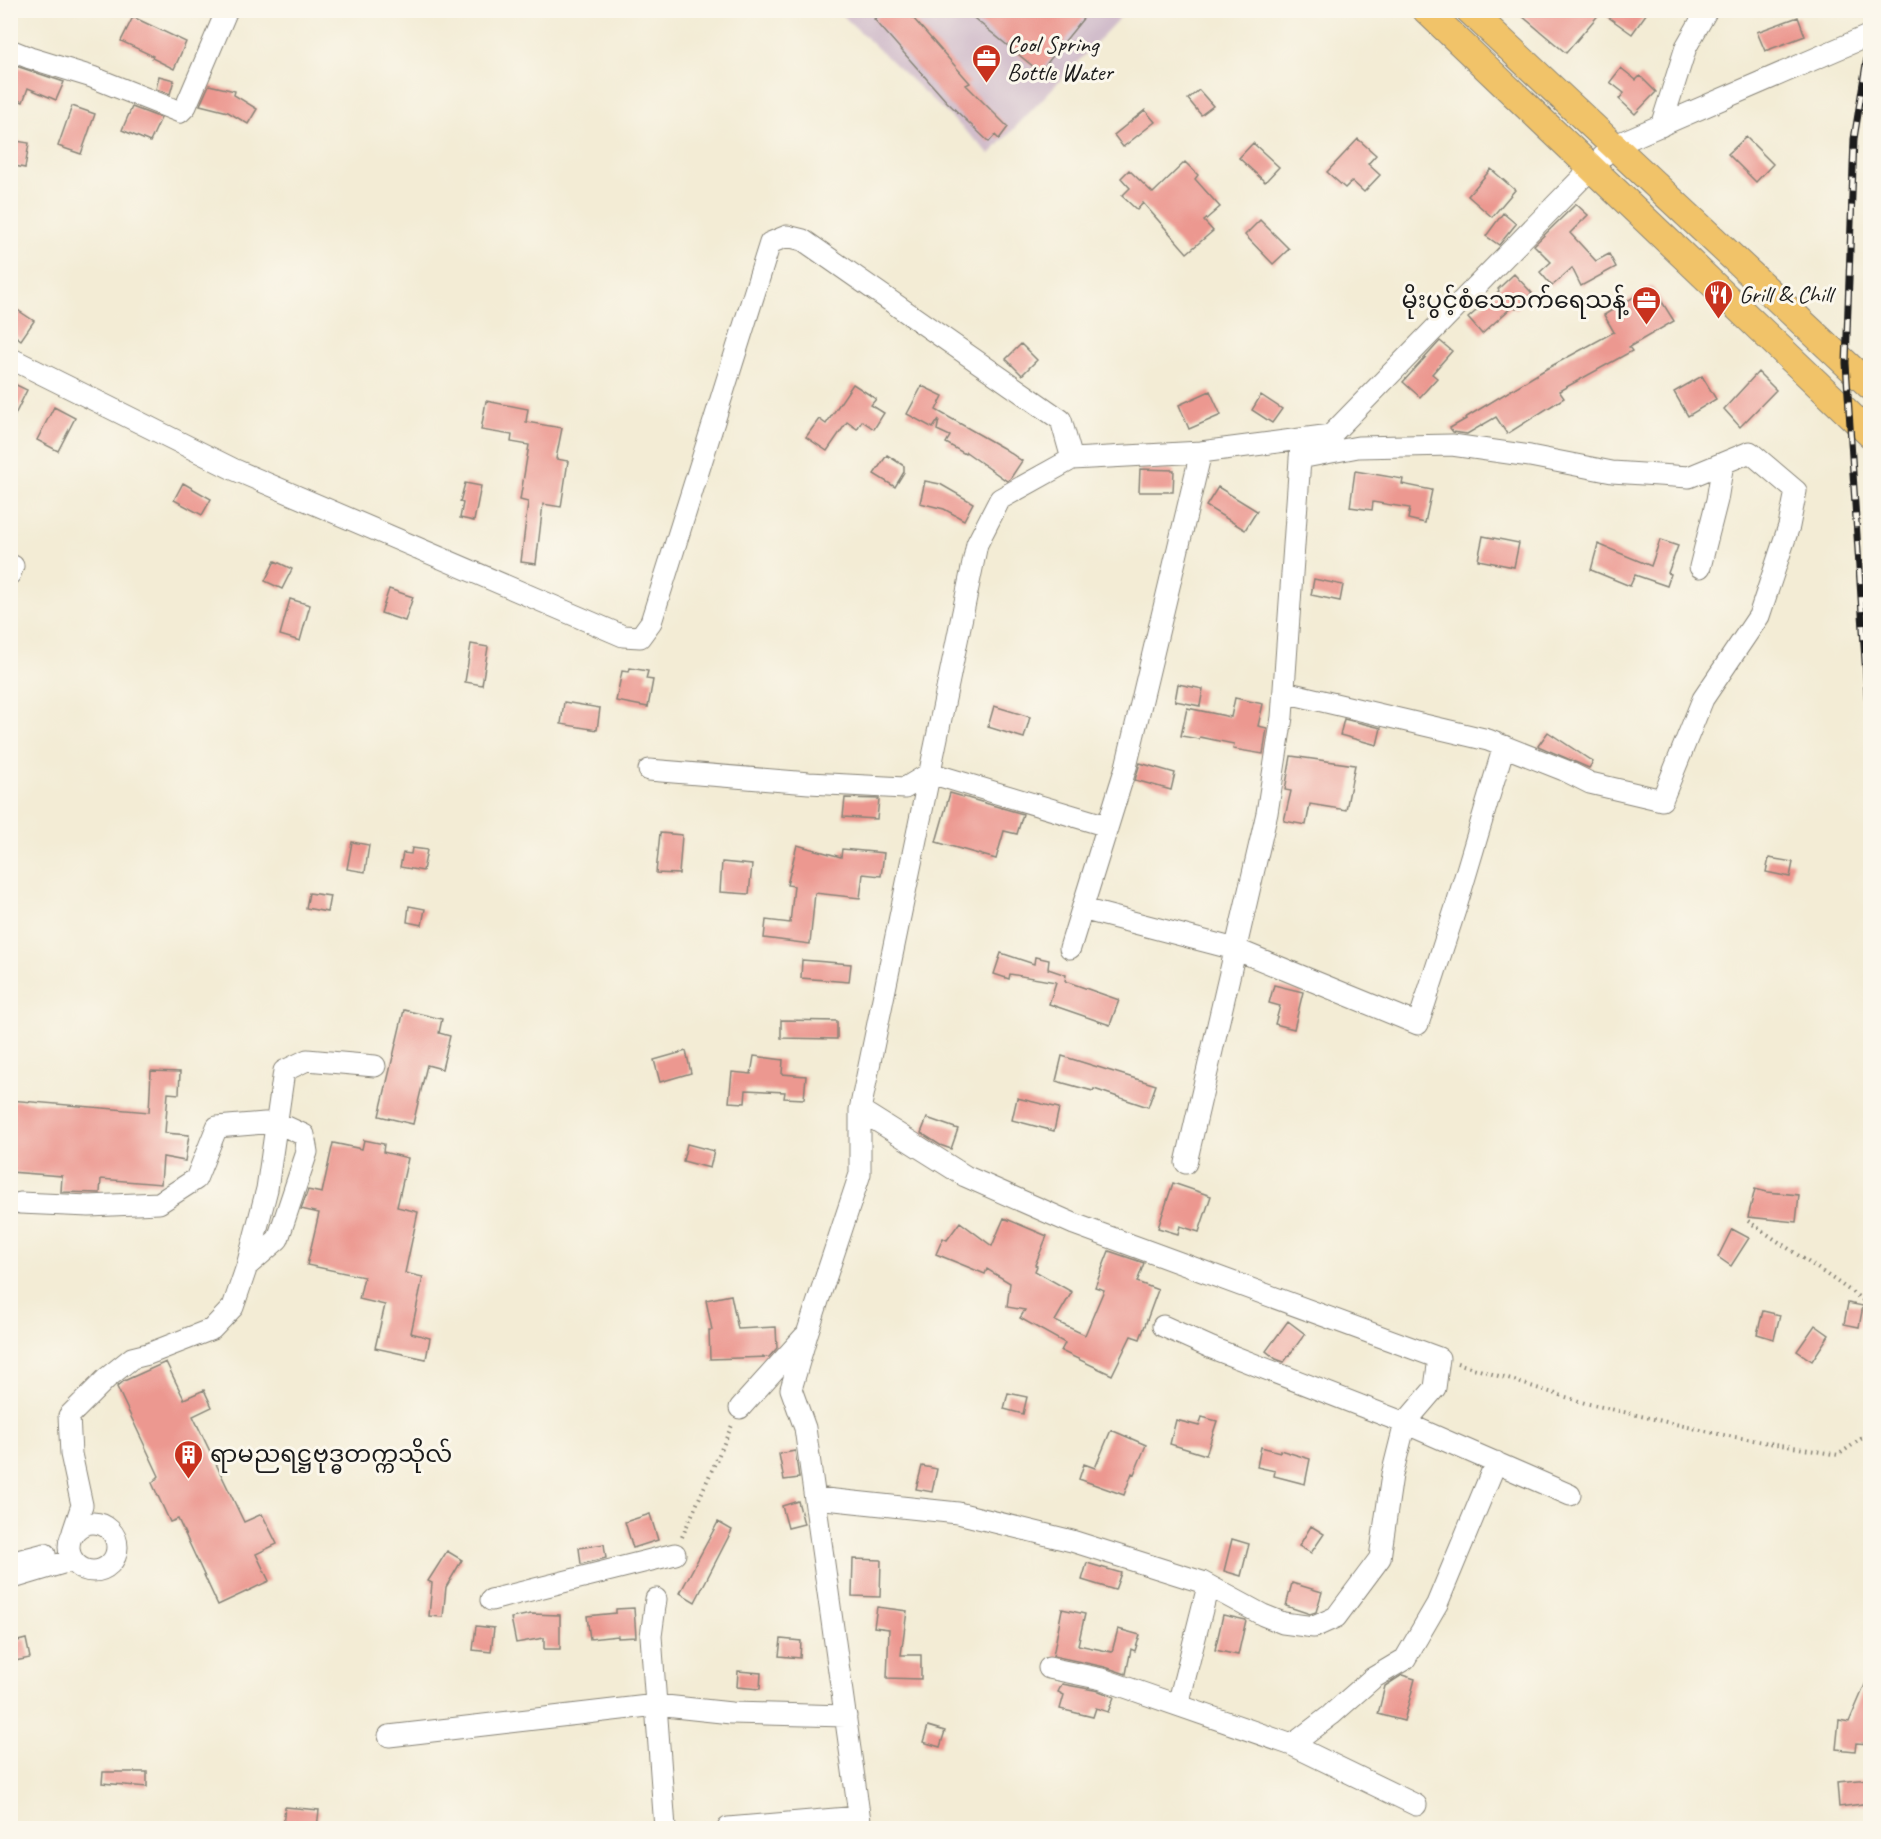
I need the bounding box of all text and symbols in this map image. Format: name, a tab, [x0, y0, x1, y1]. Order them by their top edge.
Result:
place label: Cool Spring Bottle Water	[1007, 29, 1115, 87]
office icon: Cool Spring Bottle Water	[970, 42, 1002, 84]
restaurant icon: Grill & Chill	[1702, 278, 1734, 320]
place label: Grill & Chill	[1739, 279, 1836, 309]
place label: မိုးပွင့်စံသောက်ရေသန့်	[1402, 284, 1629, 319]
office icon: မိုးပွင့်စံသောက်ရေသန့်	[1631, 284, 1663, 326]
building icon: ရာမညရဋ္ဌဗုဒ္ဓတက္ကသိုလ်	[173, 1438, 205, 1480]
place label: ရာမညရဋ္ဌဗုဒ္ဓတက္ကသိုလ်	[210, 1438, 452, 1474]

